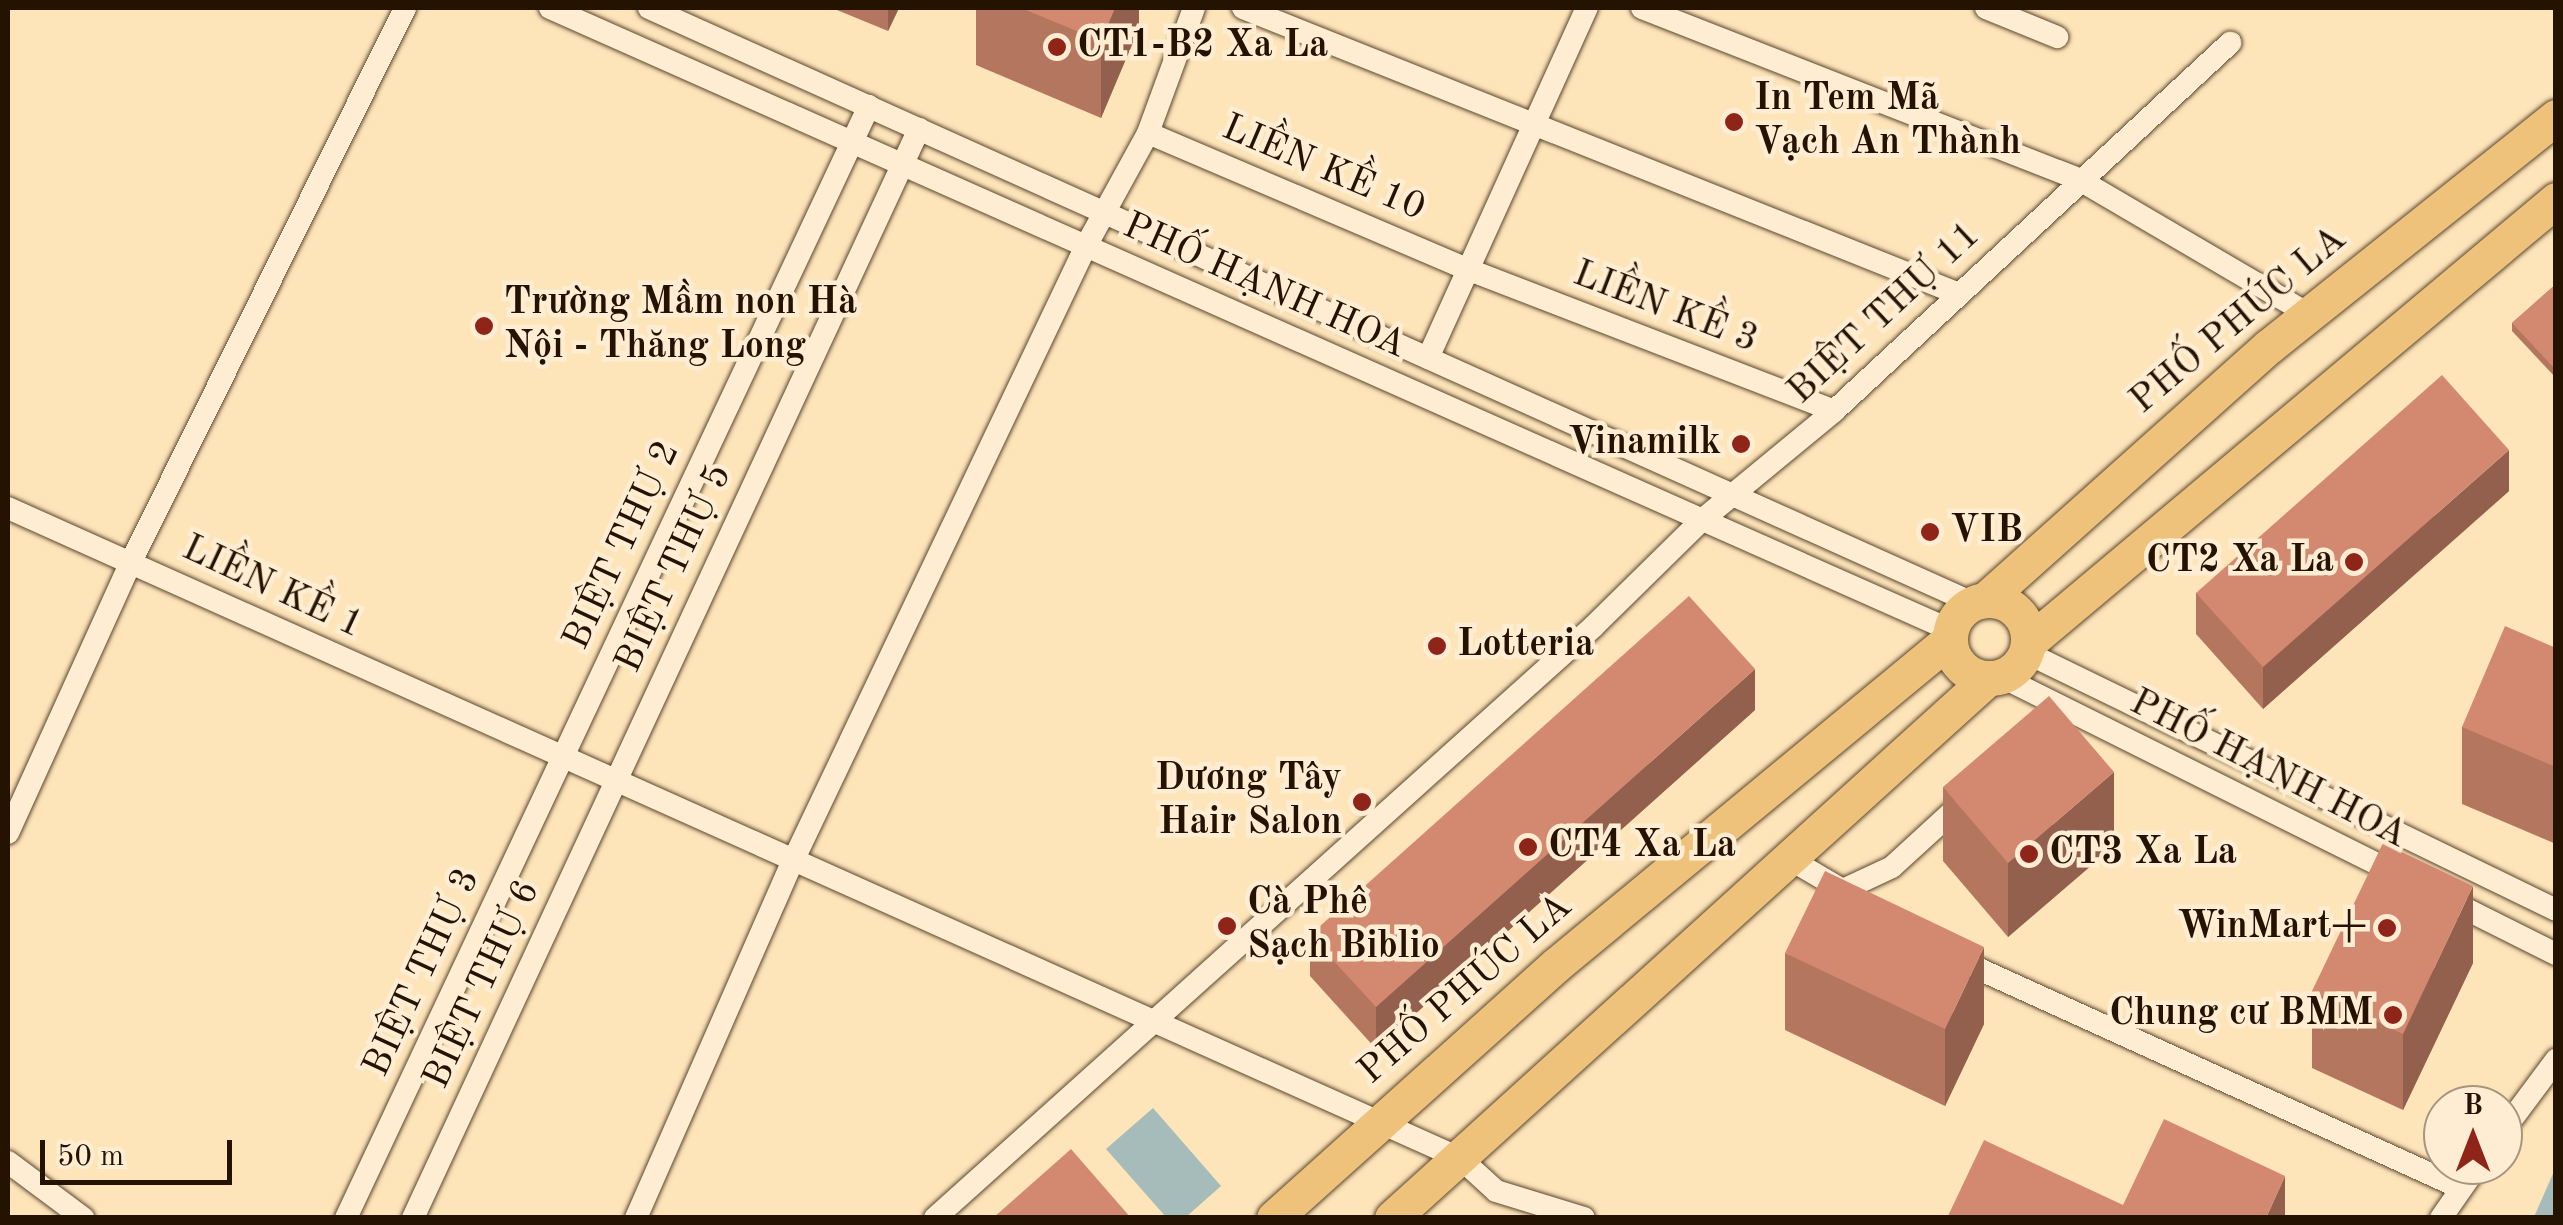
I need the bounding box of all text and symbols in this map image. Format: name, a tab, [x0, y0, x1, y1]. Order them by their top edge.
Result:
place label: CT1-B2 Xa La	[1077, 24, 1328, 70]
marker: CT1-B2 Xa La	[1046, 36, 1068, 58]
place label: In Tem Mã Vạch An Thành	[1754, 77, 2021, 166]
street label: LIỀN KỀ 10	[1215, 106, 1431, 232]
marker: In Tem Mã Vạch An Thành	[1723, 111, 1745, 133]
street label: PHỐ HẠNH HOA	[1115, 204, 1413, 370]
street label: BIỆT THỰ 11	[1779, 213, 1991, 415]
street label: PHỐ PHÚC LA	[2122, 217, 2356, 425]
street label: LIỀN KỀ 3	[1566, 252, 1764, 364]
place label: Trường Mầm non Hà Nội - Thăng Long	[504, 281, 857, 370]
marker: Trường Mầm non Hà Nội - Thăng Long	[473, 315, 495, 337]
place label: Vinamilk	[1568, 421, 1721, 467]
marker: Vinamilk	[1730, 433, 1752, 455]
street label: BIỆT THỰ 2	[555, 435, 691, 657]
street label: BIỆT THỰ 5	[607, 458, 743, 680]
place label: VIB	[1950, 509, 2023, 555]
marker: VIB	[1919, 521, 1941, 543]
street label: LIỀN KỀ 1	[174, 526, 370, 650]
place label: CT2 Xa La	[2146, 539, 2334, 585]
marker: CT2 Xa La	[2343, 551, 2365, 573]
place label: Lotteria	[1457, 623, 1594, 669]
marker: Lotteria	[1426, 635, 1448, 657]
street label: PHỐ HẠNH HOA	[2122, 680, 2414, 860]
place label: Dương Tây Hair Salon	[1155, 757, 1342, 846]
marker: Dương Tây Hair Salon	[1351, 791, 1373, 813]
place label: CT4 Xa La	[1548, 824, 1736, 870]
place label: CT3 Xa La	[2049, 831, 2237, 877]
marker: CT4 Xa La	[1517, 836, 1539, 858]
marker: CT3 Xa La	[2018, 843, 2040, 865]
street label: BIỆT THỰ 3	[355, 862, 491, 1084]
street label: BIỆT THỰ 6	[415, 874, 551, 1096]
place label: Cà Phê Sạch Biblio	[1247, 881, 1440, 971]
street label: PHỐ PHÚC LA	[1350, 885, 1582, 1095]
place label: WinMart+	[2177, 905, 2367, 951]
marker: Cà Phê Sạch Biblio	[1216, 915, 1238, 937]
marker: WinMart+	[2376, 917, 2398, 939]
place label: Chung cư BMM	[2109, 992, 2373, 1038]
marker: Chung cư BMM	[2382, 1004, 2404, 1026]
north arrow	[2423, 1085, 2523, 1185]
text: B	[2463, 1093, 2483, 1121]
scale bar	[45, 1120, 238, 1182]
text: 50 m	[57, 1142, 124, 1172]

